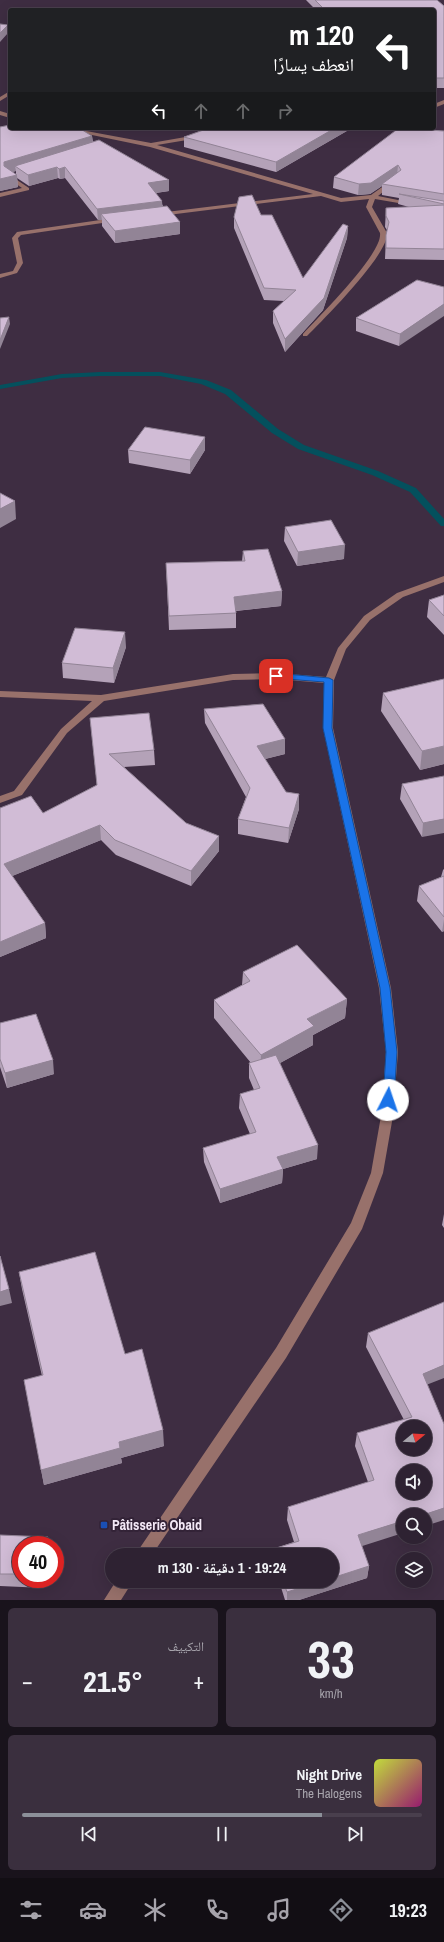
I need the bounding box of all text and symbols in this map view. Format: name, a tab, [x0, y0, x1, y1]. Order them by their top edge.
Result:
text: 120 m	[289, 16, 354, 54]
icon: left	[368, 24, 420, 76]
text: انعطف يسارًا	[273, 52, 354, 77]
icon: left	[148, 100, 170, 122]
icon: ahead	[190, 100, 212, 122]
icon: ahead	[232, 100, 254, 122]
icon: right	[274, 100, 296, 122]
pin	[259, 659, 293, 693]
icon: arrive	[265, 665, 287, 687]
position arrow	[367, 1079, 409, 1121]
north arrow	[396, 1420, 432, 1456]
map controls	[396, 1420, 432, 1588]
button: sound	[396, 1464, 432, 1500]
button: search	[396, 1508, 432, 1544]
place label: Pâtisserie Obaid	[112, 1516, 202, 1534]
marker: Pâtisserie Obaid	[99, 1520, 109, 1530]
speed limit sign: 40	[12, 1536, 64, 1588]
button: layers	[396, 1552, 432, 1588]
text: 19:24 · 1 دقيقة · 130 m	[158, 1557, 286, 1578]
text: 33	[307, 1624, 355, 1694]
text: التكييف	[168, 1638, 204, 1655]
text: 21.5°	[83, 1661, 143, 1701]
text: −	[22, 1666, 33, 1696]
text: +	[193, 1666, 204, 1696]
text: km/h	[319, 1685, 343, 1702]
text: Night Drive	[296, 1764, 362, 1785]
text: The Halogens	[296, 1785, 362, 1802]
icon: previous	[78, 1823, 100, 1845]
icon: pause	[211, 1823, 233, 1845]
icon: next	[344, 1823, 366, 1845]
icon: filters	[17, 1896, 45, 1924]
icon: car	[79, 1896, 107, 1924]
icon: climate	[141, 1896, 169, 1924]
icon: phone	[203, 1896, 231, 1924]
icon: music	[265, 1896, 293, 1924]
icon: directions	[327, 1896, 355, 1924]
text: 19:23	[389, 1898, 427, 1923]

